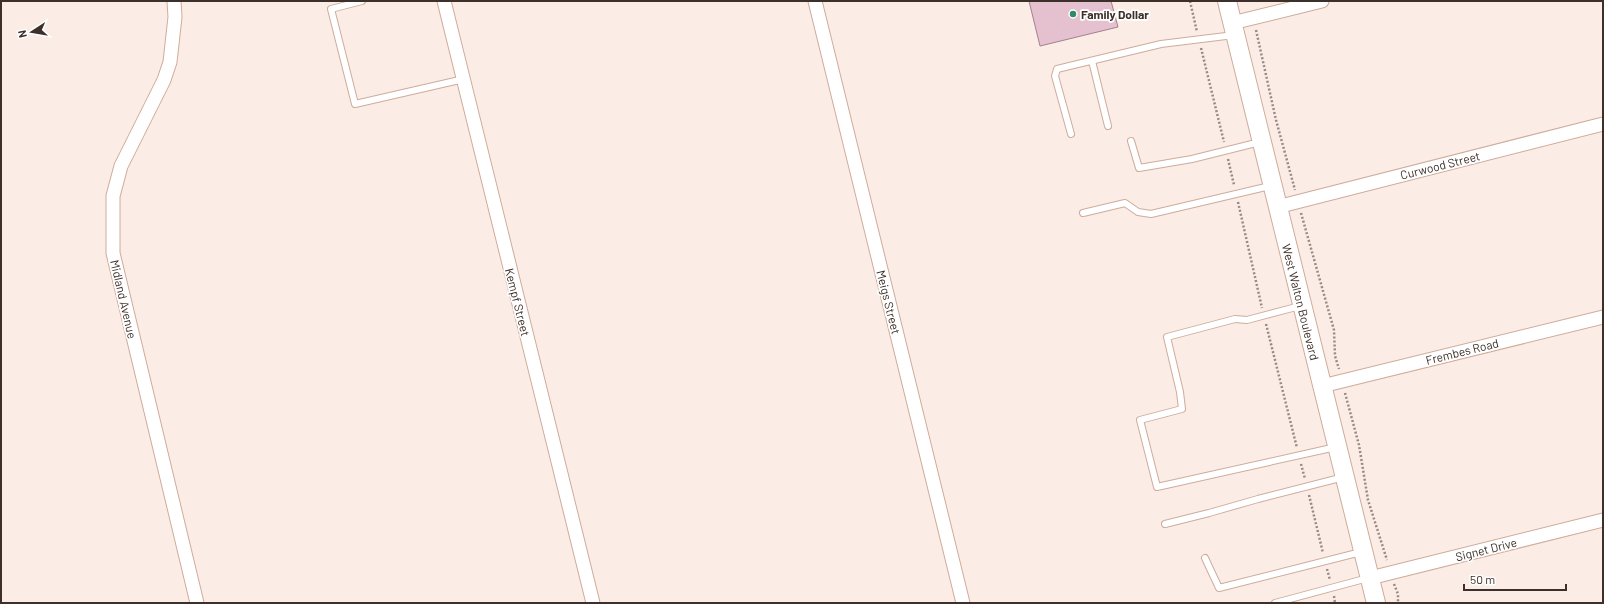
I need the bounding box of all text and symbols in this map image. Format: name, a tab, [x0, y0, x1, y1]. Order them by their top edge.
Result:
place label: Family Dollar	[1081, 7, 1149, 21]
marker: Family Dollar	[1068, 9, 1078, 19]
north arrow	[12, 12, 52, 52]
text: N	[15, 29, 29, 39]
street label: Curwood Street	[1399, 148, 1481, 182]
street label: West Walton Boulevard	[1280, 242, 1322, 362]
street label: Midland Avenue	[108, 258, 140, 340]
street label: Kempf Street	[503, 267, 533, 337]
street label: Meigs Street	[874, 269, 904, 335]
street label: Frembes Road	[1424, 335, 1500, 367]
street label: Signet Drive	[1454, 535, 1518, 563]
scale bar	[1464, 566, 1566, 592]
text: 50 m	[1470, 572, 1495, 586]

